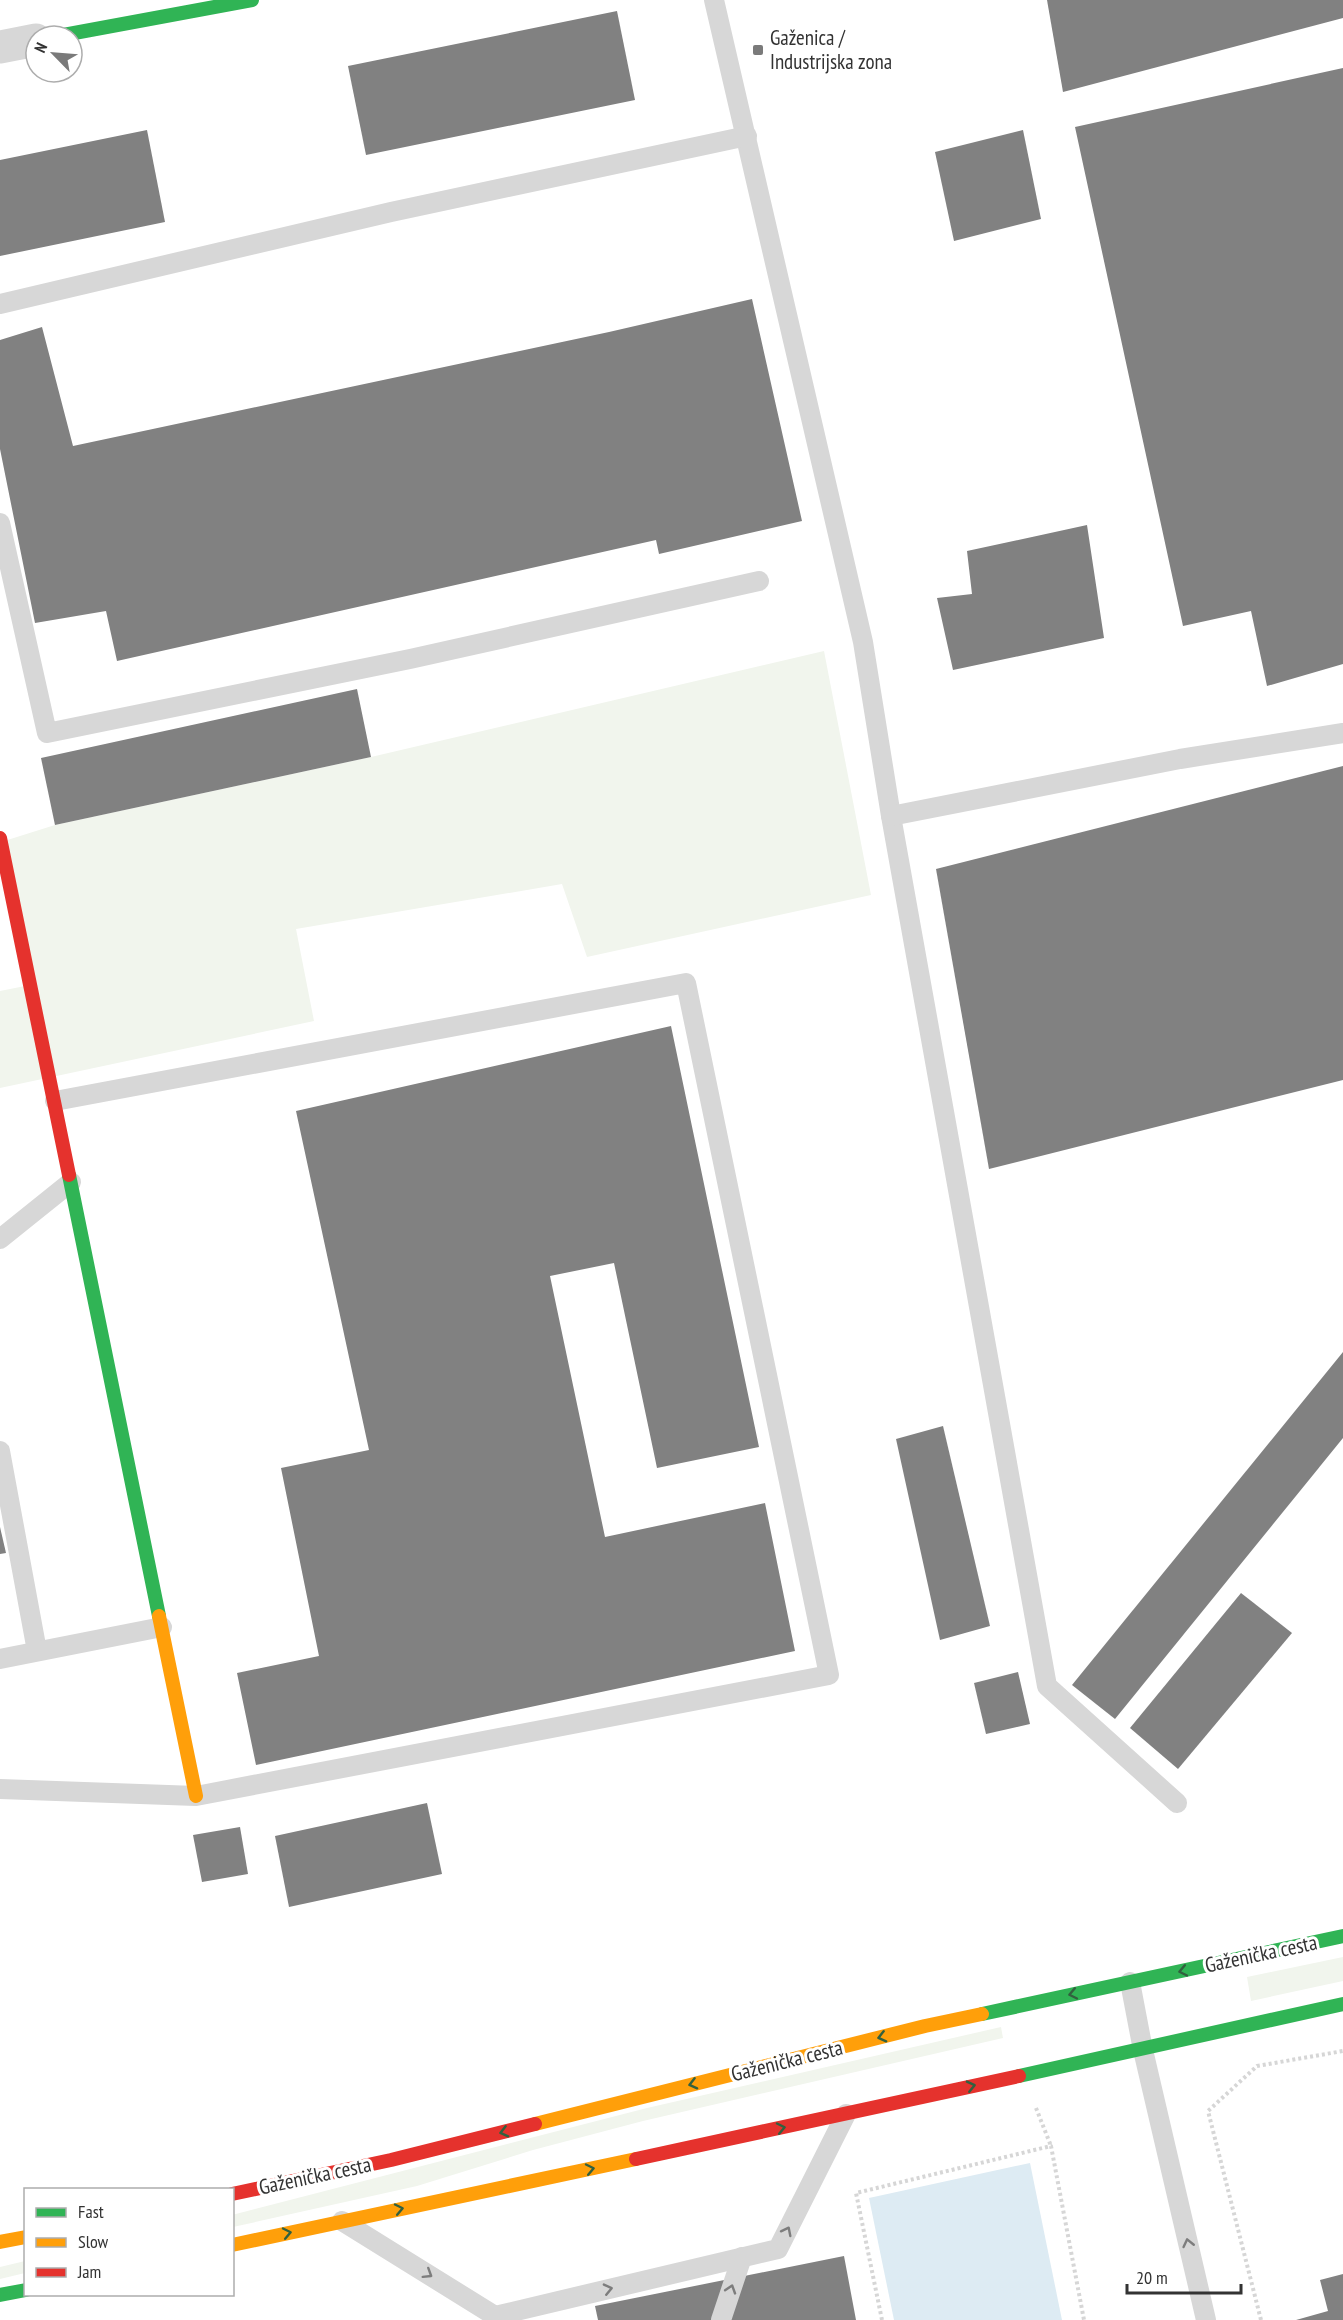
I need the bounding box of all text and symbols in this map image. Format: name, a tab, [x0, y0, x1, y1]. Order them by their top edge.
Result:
north arrow	[24, 24, 84, 84]
place label: Gaženica / Industrijska zona	[770, 24, 892, 75]
text: N	[30, 40, 51, 56]
marker: Gaženica / Industrijska zona	[751, 43, 765, 57]
street label: Gaženička cesta	[1202, 1928, 1319, 1979]
one-way arrow	[1179, 1964, 1189, 1977]
one-way arrow	[1068, 1987, 1078, 2000]
one-way arrow	[878, 2029, 888, 2042]
street label: Gaženička cesta	[728, 2034, 845, 2087]
one-way arrow	[688, 2077, 698, 2090]
one-way arrow	[966, 2080, 976, 2093]
one-way arrow	[776, 2122, 786, 2135]
one-way arrow	[499, 2124, 509, 2137]
street label: Gaženička cesta	[256, 2150, 373, 2201]
one-way arrow	[585, 2163, 595, 2176]
legend	[24, 2188, 234, 2296]
text: Fast	[78, 2200, 104, 2223]
one-way arrow	[394, 2203, 404, 2216]
one-way arrow	[780, 2226, 791, 2237]
one-way arrow	[282, 2227, 292, 2240]
text: Slow	[78, 2230, 109, 2253]
one-way arrow	[1182, 2238, 1195, 2248]
scale bar	[1127, 2257, 1241, 2295]
text: Jam	[77, 2260, 101, 2283]
one-way arrow	[422, 2266, 432, 2278]
text: 20 m	[1136, 2266, 1168, 2289]
one-way arrow	[603, 2284, 613, 2297]
one-way arrow	[724, 2284, 737, 2295]

